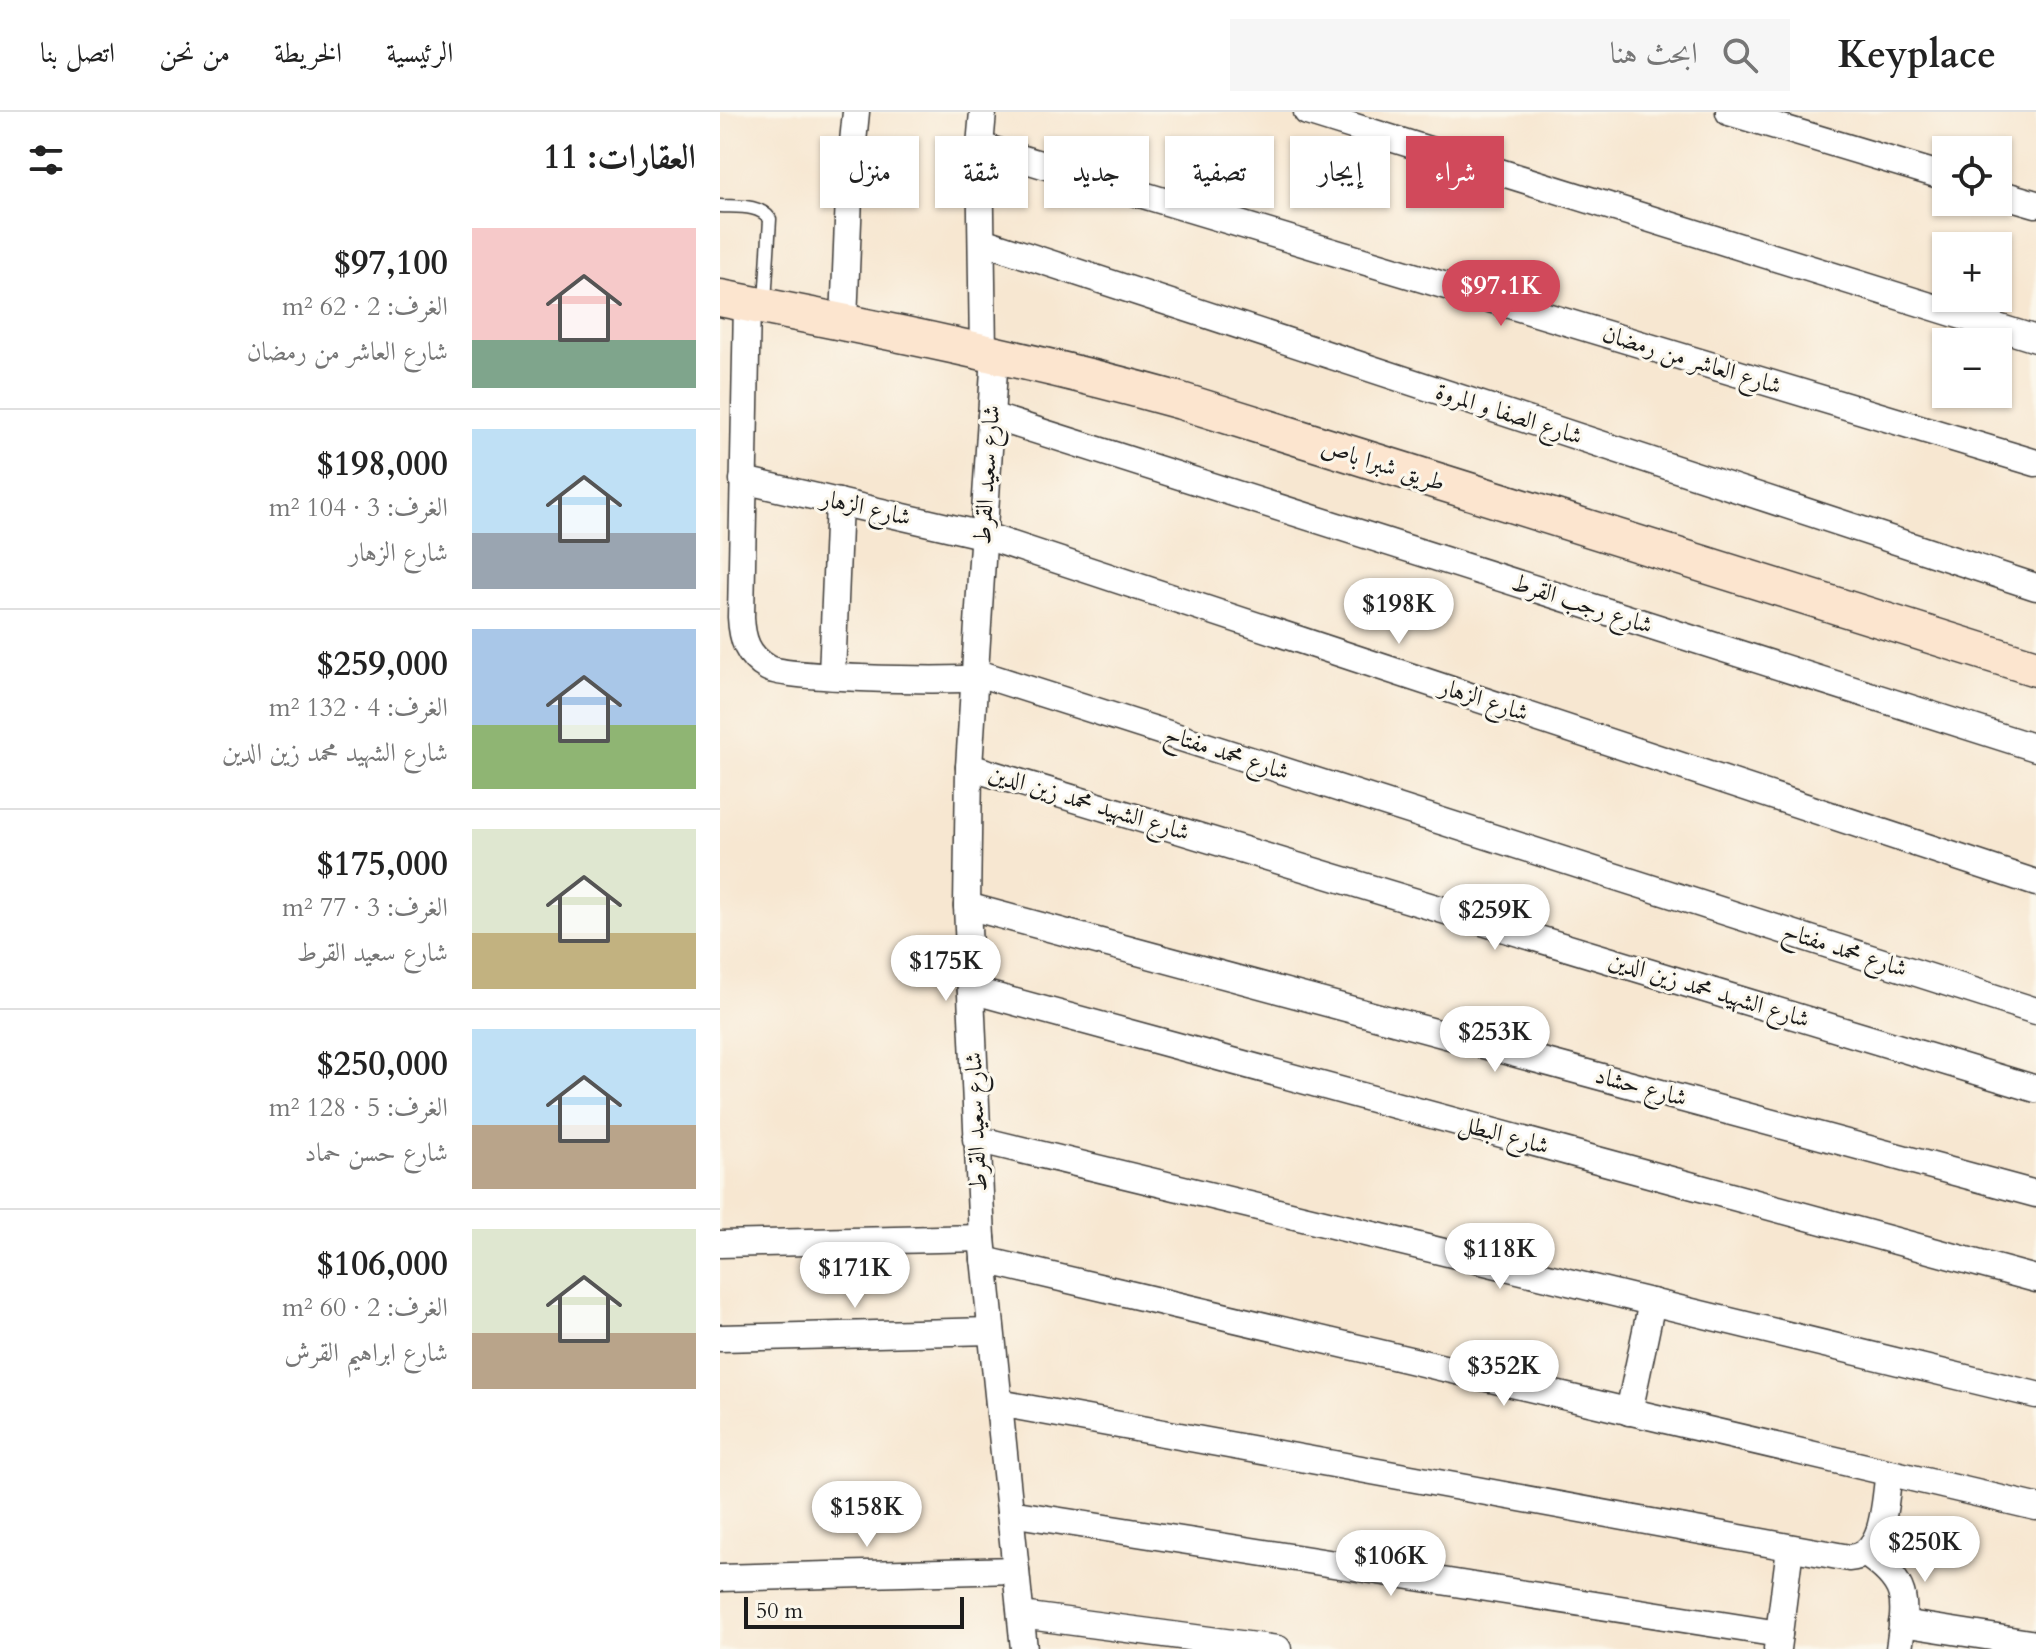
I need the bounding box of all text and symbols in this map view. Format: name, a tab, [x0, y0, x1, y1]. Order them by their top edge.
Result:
search box	[1230, 19, 1790, 91]
text: Keyplace	[1838, 29, 1996, 81]
text: ابحث هنا	[1610, 33, 1698, 74]
icon: search	[1718, 33, 1762, 77]
text: اتصل بنا	[40, 34, 115, 72]
text: من نحن	[159, 34, 230, 72]
text: الخريطة	[274, 34, 342, 72]
text: الرئيسية	[386, 34, 453, 72]
text: العقارات: 11	[543, 134, 696, 180]
chip: منزل	[820, 136, 919, 208]
chip: شقة	[935, 136, 1028, 208]
chip: جديد	[1044, 136, 1149, 208]
chip: تصفية	[1165, 136, 1274, 208]
chip: إيجار	[1290, 136, 1390, 208]
chip: شراء	[1406, 136, 1504, 208]
map controls	[1932, 136, 2012, 408]
button: locate	[1932, 136, 2012, 216]
icon: filters	[24, 138, 68, 182]
button: +	[1932, 232, 2012, 312]
text: $97,100	[334, 240, 448, 286]
icon: home	[536, 260, 632, 356]
pin: $97.1K	[1436, 260, 1566, 328]
text: $97.1K	[1460, 268, 1542, 303]
text: الغرف: 2 · 62 m²	[282, 289, 448, 324]
street label: شارع العاشر من رمضان	[1597, 317, 1786, 406]
button: −	[1932, 328, 2012, 408]
text: شارع العاشر من رمضان	[247, 334, 448, 369]
street label: شارع الصفا و المروة	[1431, 375, 1587, 456]
street label: شارع سعيد القرط	[966, 404, 1011, 546]
street label: طريق شبرا باص	[1317, 431, 1449, 499]
text: $198,000	[316, 441, 448, 487]
icon: home	[536, 461, 632, 557]
street label: شارع الزهار	[815, 481, 914, 537]
text: الغرف: 3 · 104 m²	[269, 490, 448, 525]
text: شارع الزهار	[349, 535, 448, 570]
street label: شارع رجب القرط	[1506, 566, 1657, 645]
pin: $198K	[1343, 578, 1455, 646]
text: $198K	[1362, 586, 1436, 621]
text: $259,000	[316, 641, 448, 687]
icon: home	[536, 661, 632, 757]
street label: شارع الزهار	[1433, 670, 1533, 733]
text: الغرف: 4 · 132 m²	[269, 690, 448, 725]
street label: شارع محمد مفتاح	[1159, 717, 1293, 792]
text: شارع الشهيد محمد زين الدين	[222, 735, 448, 770]
street label: شارع الشهيد محمد زين الدين	[983, 757, 1194, 852]
text: $175,000	[316, 841, 448, 887]
icon: home	[536, 861, 632, 957]
pin: $259K	[1439, 884, 1551, 952]
text: الغرف: 3 · 77 m²	[282, 890, 448, 925]
text: $259K	[1458, 892, 1532, 927]
street label: شارع محمد مفتاح	[1777, 914, 1911, 989]
text: شارع سعيد القرط	[296, 935, 448, 970]
pin: $175K	[890, 935, 1002, 1003]
text: $175K	[909, 943, 983, 978]
street label: شارع الشهيد محمد زين الدين	[1603, 944, 1814, 1039]
pin: $253K	[1439, 1006, 1551, 1074]
text: $253K	[1458, 1014, 1532, 1049]
text: $250,000	[316, 1041, 448, 1087]
street label: شارع سعيد القرط	[957, 1051, 998, 1192]
street label: شارع حشاد	[1591, 1059, 1691, 1118]
icon: home	[536, 1061, 632, 1157]
text: الغرف: 5 · 128 m²	[269, 1090, 448, 1125]
street label: شارع البطل	[1454, 1107, 1553, 1166]
text: شارع حسن حماد	[304, 1135, 448, 1170]
pin: $118K	[1444, 1223, 1556, 1291]
text: $118K	[1463, 1231, 1537, 1266]
text: $106,000	[316, 1241, 448, 1287]
pin: $171K	[799, 1242, 911, 1310]
text: $171K	[818, 1250, 892, 1285]
icon: home	[536, 1261, 632, 1357]
text: الغرف: 2 · 60 m²	[282, 1290, 448, 1325]
text: شارع ابراهيم القرش	[284, 1335, 448, 1370]
pin: $352K	[1448, 1340, 1560, 1408]
text: $352K	[1467, 1348, 1541, 1383]
pin: $158K	[811, 1481, 923, 1549]
text: $158K	[830, 1489, 904, 1524]
pin: $250K	[1869, 1516, 1981, 1584]
text: $250K	[1888, 1524, 1962, 1559]
pin: $106K	[1335, 1530, 1447, 1598]
text: $106K	[1354, 1538, 1428, 1573]
scale bar	[744, 1593, 964, 1629]
text: 50 m	[756, 1596, 803, 1626]

